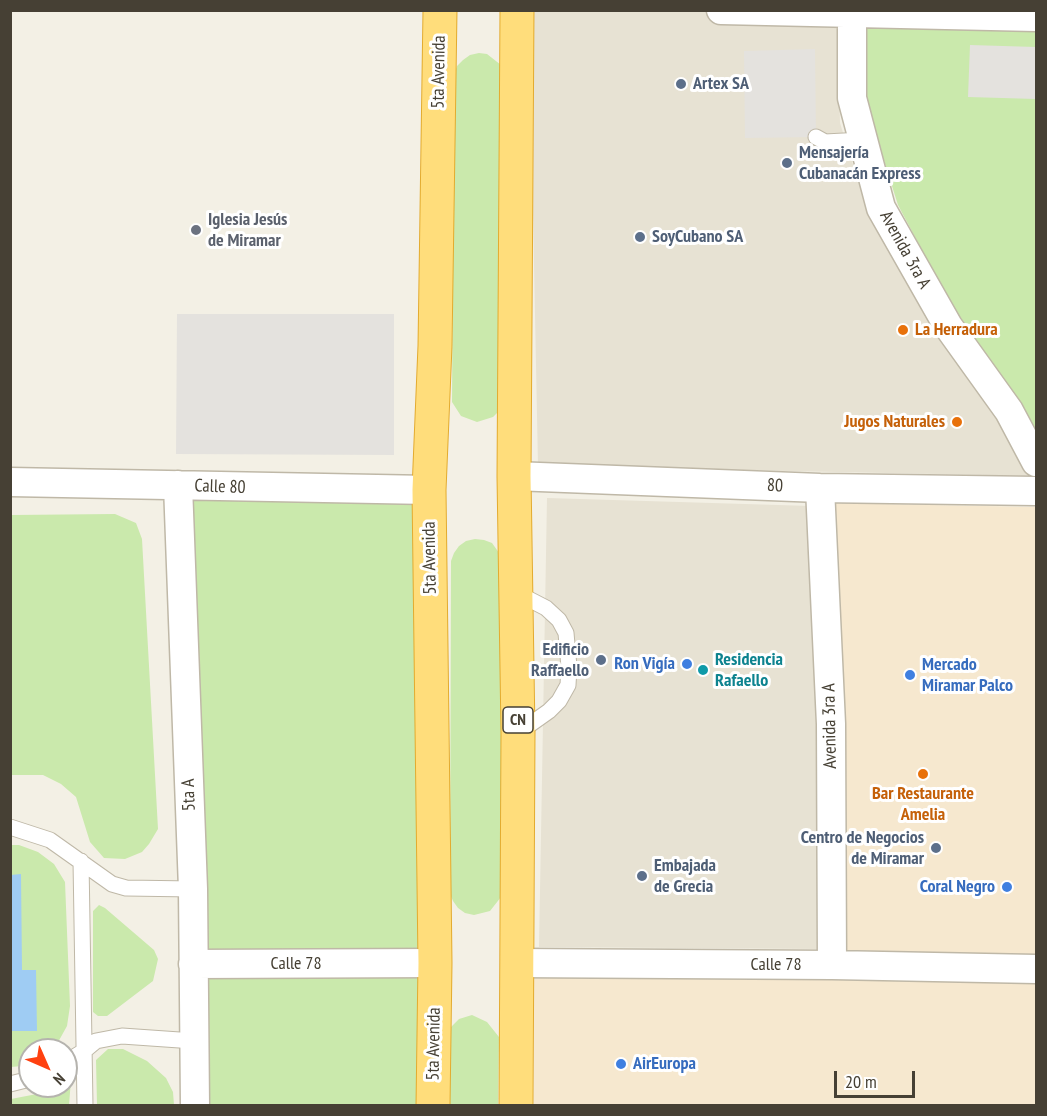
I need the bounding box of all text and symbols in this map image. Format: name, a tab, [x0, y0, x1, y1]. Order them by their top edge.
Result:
street label: 5ta Avenida	[428, 35, 450, 109]
place label: Artex SA	[693, 73, 749, 95]
marker: Artex SA	[674, 77, 688, 91]
place label: Mensajería Cubanacán Express	[799, 142, 921, 184]
marker: Mensajería Cubanacán Express	[780, 156, 794, 170]
street label: Avenida 3ra A	[875, 207, 935, 293]
place label: Iglesia Jesús de Miramar	[208, 209, 287, 252]
marker: Iglesia Jesús de Miramar	[189, 223, 203, 237]
place label: SoyCubano SA	[652, 226, 743, 248]
marker: SoyCubano SA	[633, 230, 647, 244]
place label: La Herradura	[915, 319, 998, 341]
marker: La Herradura	[896, 323, 910, 337]
place label: Jugos Naturales	[844, 411, 945, 433]
marker: Jugos Naturales	[950, 415, 964, 429]
street label: Calle 80	[194, 475, 246, 499]
street label: 80	[767, 475, 783, 497]
street label: 5ta Avenida	[419, 521, 441, 595]
place label: Edificio Raffaello	[531, 639, 589, 682]
place label: Residencia Rafaello	[715, 649, 783, 692]
marker: Edificio Raffaello	[594, 653, 608, 667]
place label: Ron Vigía	[614, 653, 675, 675]
place label: Mercado Miramar Palco	[922, 654, 1013, 696]
marker: Ron Vigía	[680, 657, 694, 671]
marker: Residencia Rafaello	[696, 663, 710, 677]
marker: Mercado Miramar Palco	[903, 668, 917, 682]
street label: Avenida 3ra A	[818, 683, 842, 769]
road number: CN	[503, 707, 533, 733]
marker: Bar Restaurante Amelia	[916, 767, 930, 781]
street label: 5ta A	[178, 778, 200, 812]
place label: Bar Restaurante Amelia	[872, 783, 974, 826]
place label: Centro de Negocios de Miramar	[801, 827, 924, 870]
marker: Centro de Negocios de Miramar	[929, 841, 943, 855]
place label: Embajada de Grecia	[654, 855, 716, 898]
marker: Embajada de Grecia	[635, 869, 649, 883]
place label: Coral Negro	[920, 876, 995, 898]
marker: Coral Negro	[1000, 880, 1014, 894]
street label: Calle 78	[270, 953, 322, 975]
street label: Calle 78	[750, 954, 802, 976]
street label: 5ta Avenida	[423, 1007, 445, 1081]
north arrow	[18, 1038, 78, 1098]
place label: AirEuropa	[633, 1053, 696, 1075]
marker: AirEuropa	[614, 1057, 628, 1071]
scale bar	[837, 1059, 918, 1097]
text: N	[49, 1069, 69, 1089]
text: 20 m	[845, 1070, 877, 1093]

